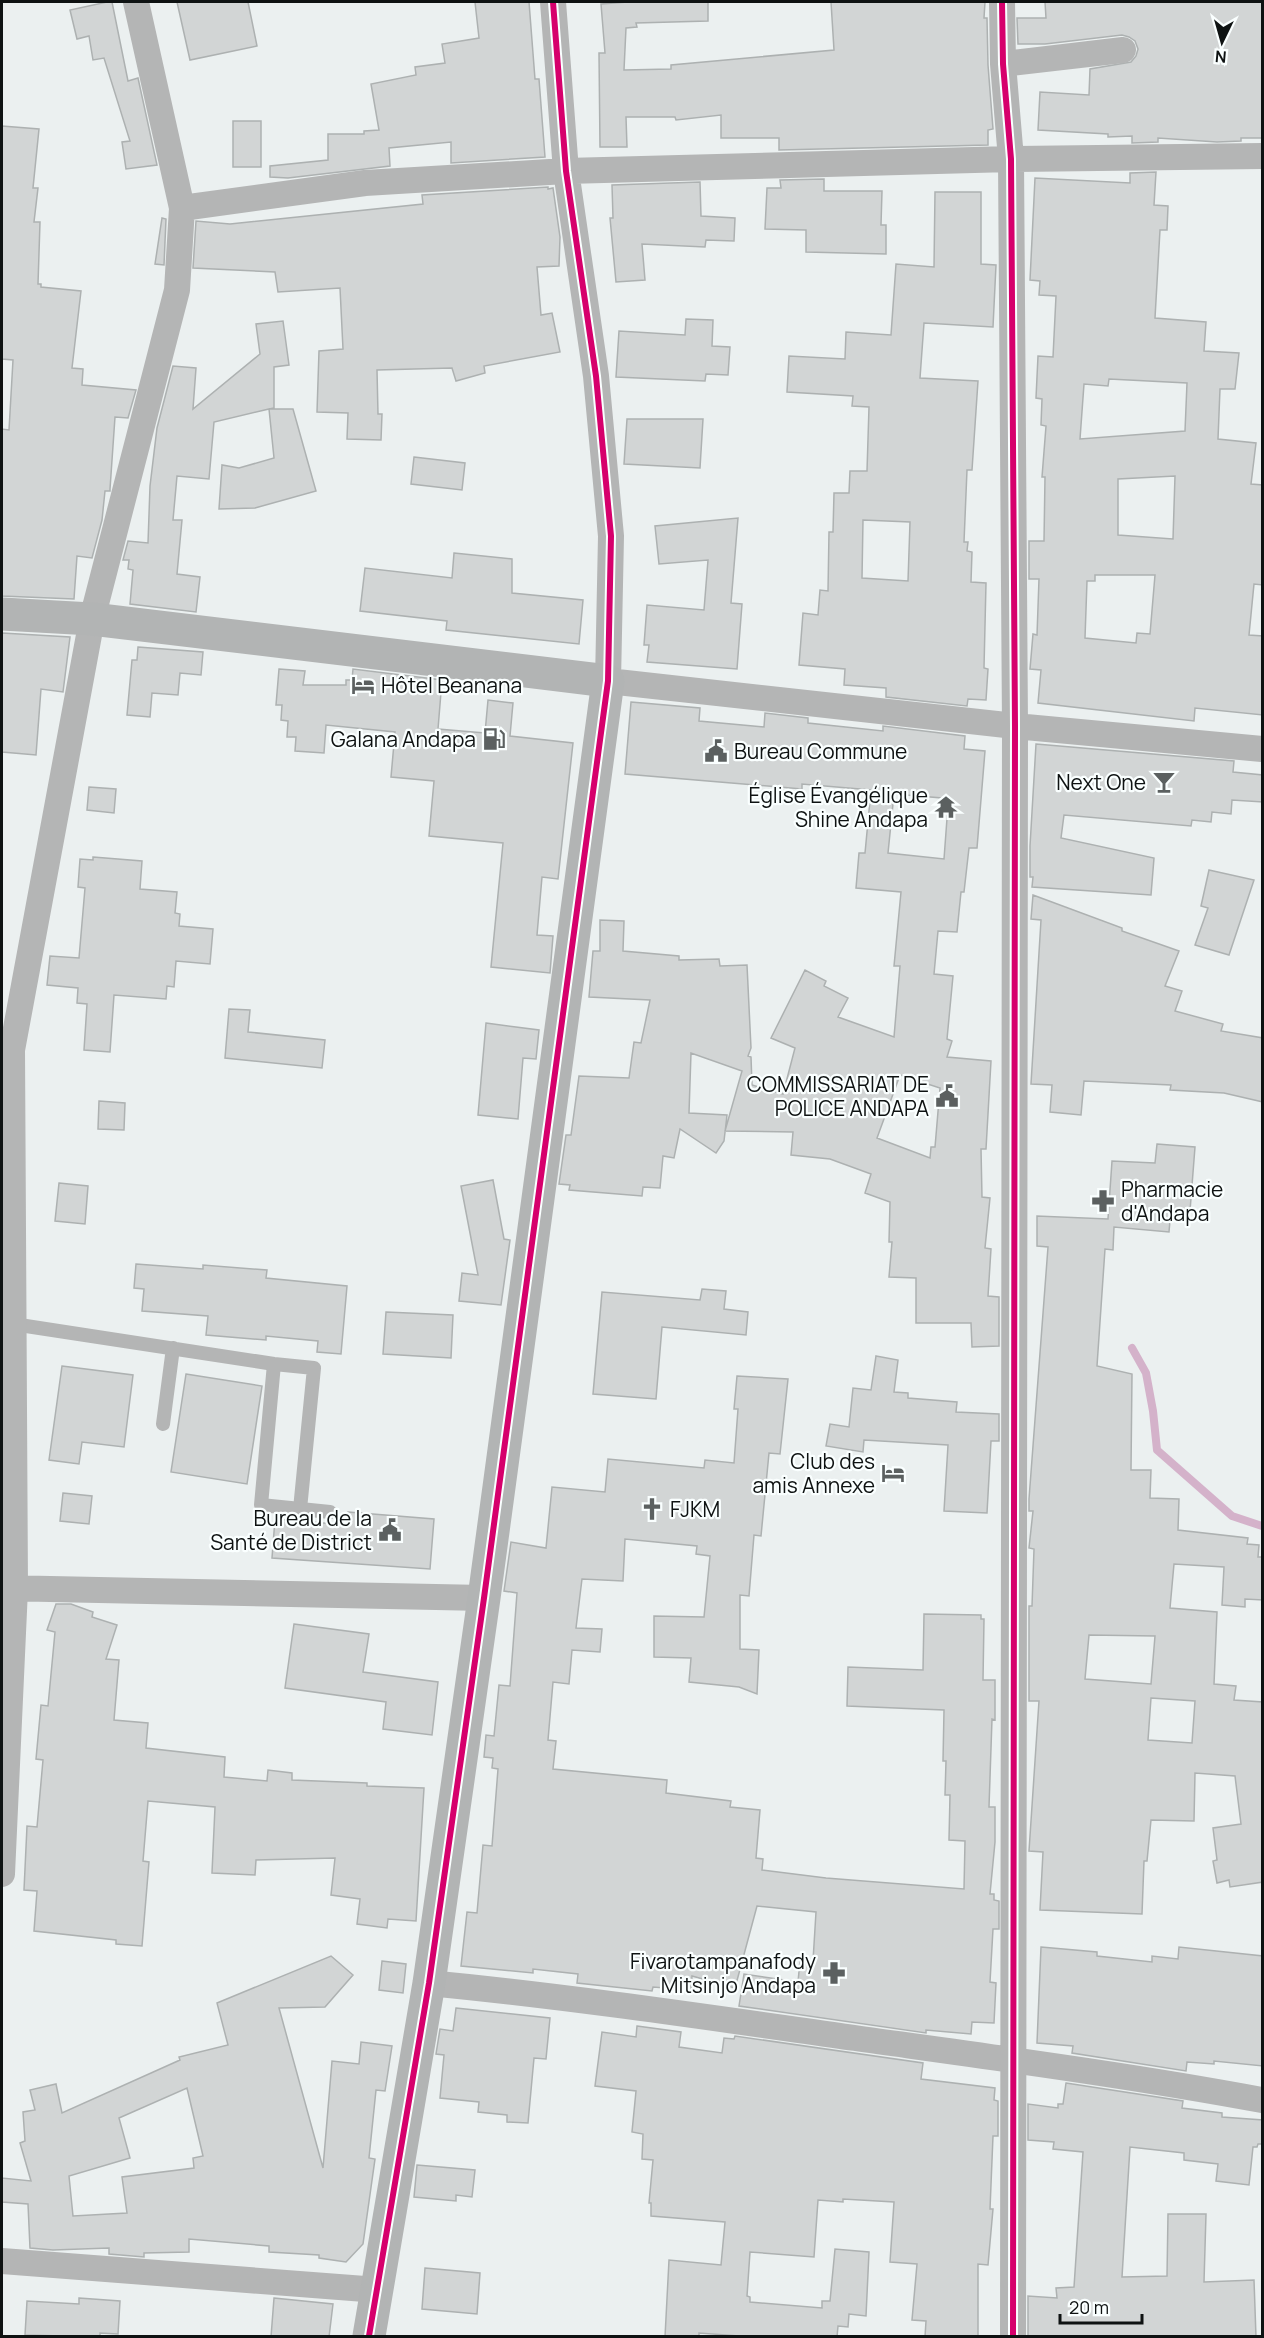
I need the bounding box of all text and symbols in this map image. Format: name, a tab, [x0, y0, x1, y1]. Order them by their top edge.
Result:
north arrow	[1192, 12, 1252, 72]
text: N	[1214, 45, 1227, 68]
place label: Hôtel Beanana	[381, 671, 522, 699]
hotel icon: Hôtel Beanana	[350, 672, 376, 698]
place label: Galana Andapa	[331, 725, 476, 753]
fuel station icon: Galana Andapa	[481, 726, 507, 752]
place label: Bureau Commune	[734, 737, 907, 765]
public building icon: Bureau Commune	[703, 738, 729, 764]
place label: Next One	[1056, 768, 1146, 796]
bar icon: Next One	[1151, 769, 1177, 795]
place label: Église Évangélique Shine Andapa	[748, 781, 928, 833]
temple icon: Église Évangélique Shine Andapa	[933, 794, 959, 820]
place label: COMMISSARIAT DE POLICE ANDAPA	[747, 1070, 929, 1122]
public building icon: COMMISSARIAT DE POLICE ANDAPA	[934, 1083, 960, 1109]
place label: Pharmacie d'Andapa	[1121, 1175, 1223, 1227]
pharmacy icon: Pharmacie d'Andapa	[1090, 1188, 1116, 1214]
place label: Club des amis Annexe	[752, 1447, 875, 1499]
hotel icon: Club des amis Annexe	[880, 1460, 906, 1486]
place label: FJKM	[670, 1495, 720, 1523]
church icon: FJKM	[639, 1496, 665, 1522]
place label: Bureau de la Santé de District	[210, 1504, 372, 1556]
public building icon: Bureau de la Santé de District	[377, 1517, 403, 1543]
place label: Fivarotampanafody Mitsinjo Andapa	[630, 1947, 816, 1999]
pharmacy icon: Fivarotampanafody Mitsinjo Andapa	[821, 1960, 847, 1986]
scale bar	[1060, 2287, 1142, 2325]
text: 20 m	[1069, 2295, 1109, 2319]

